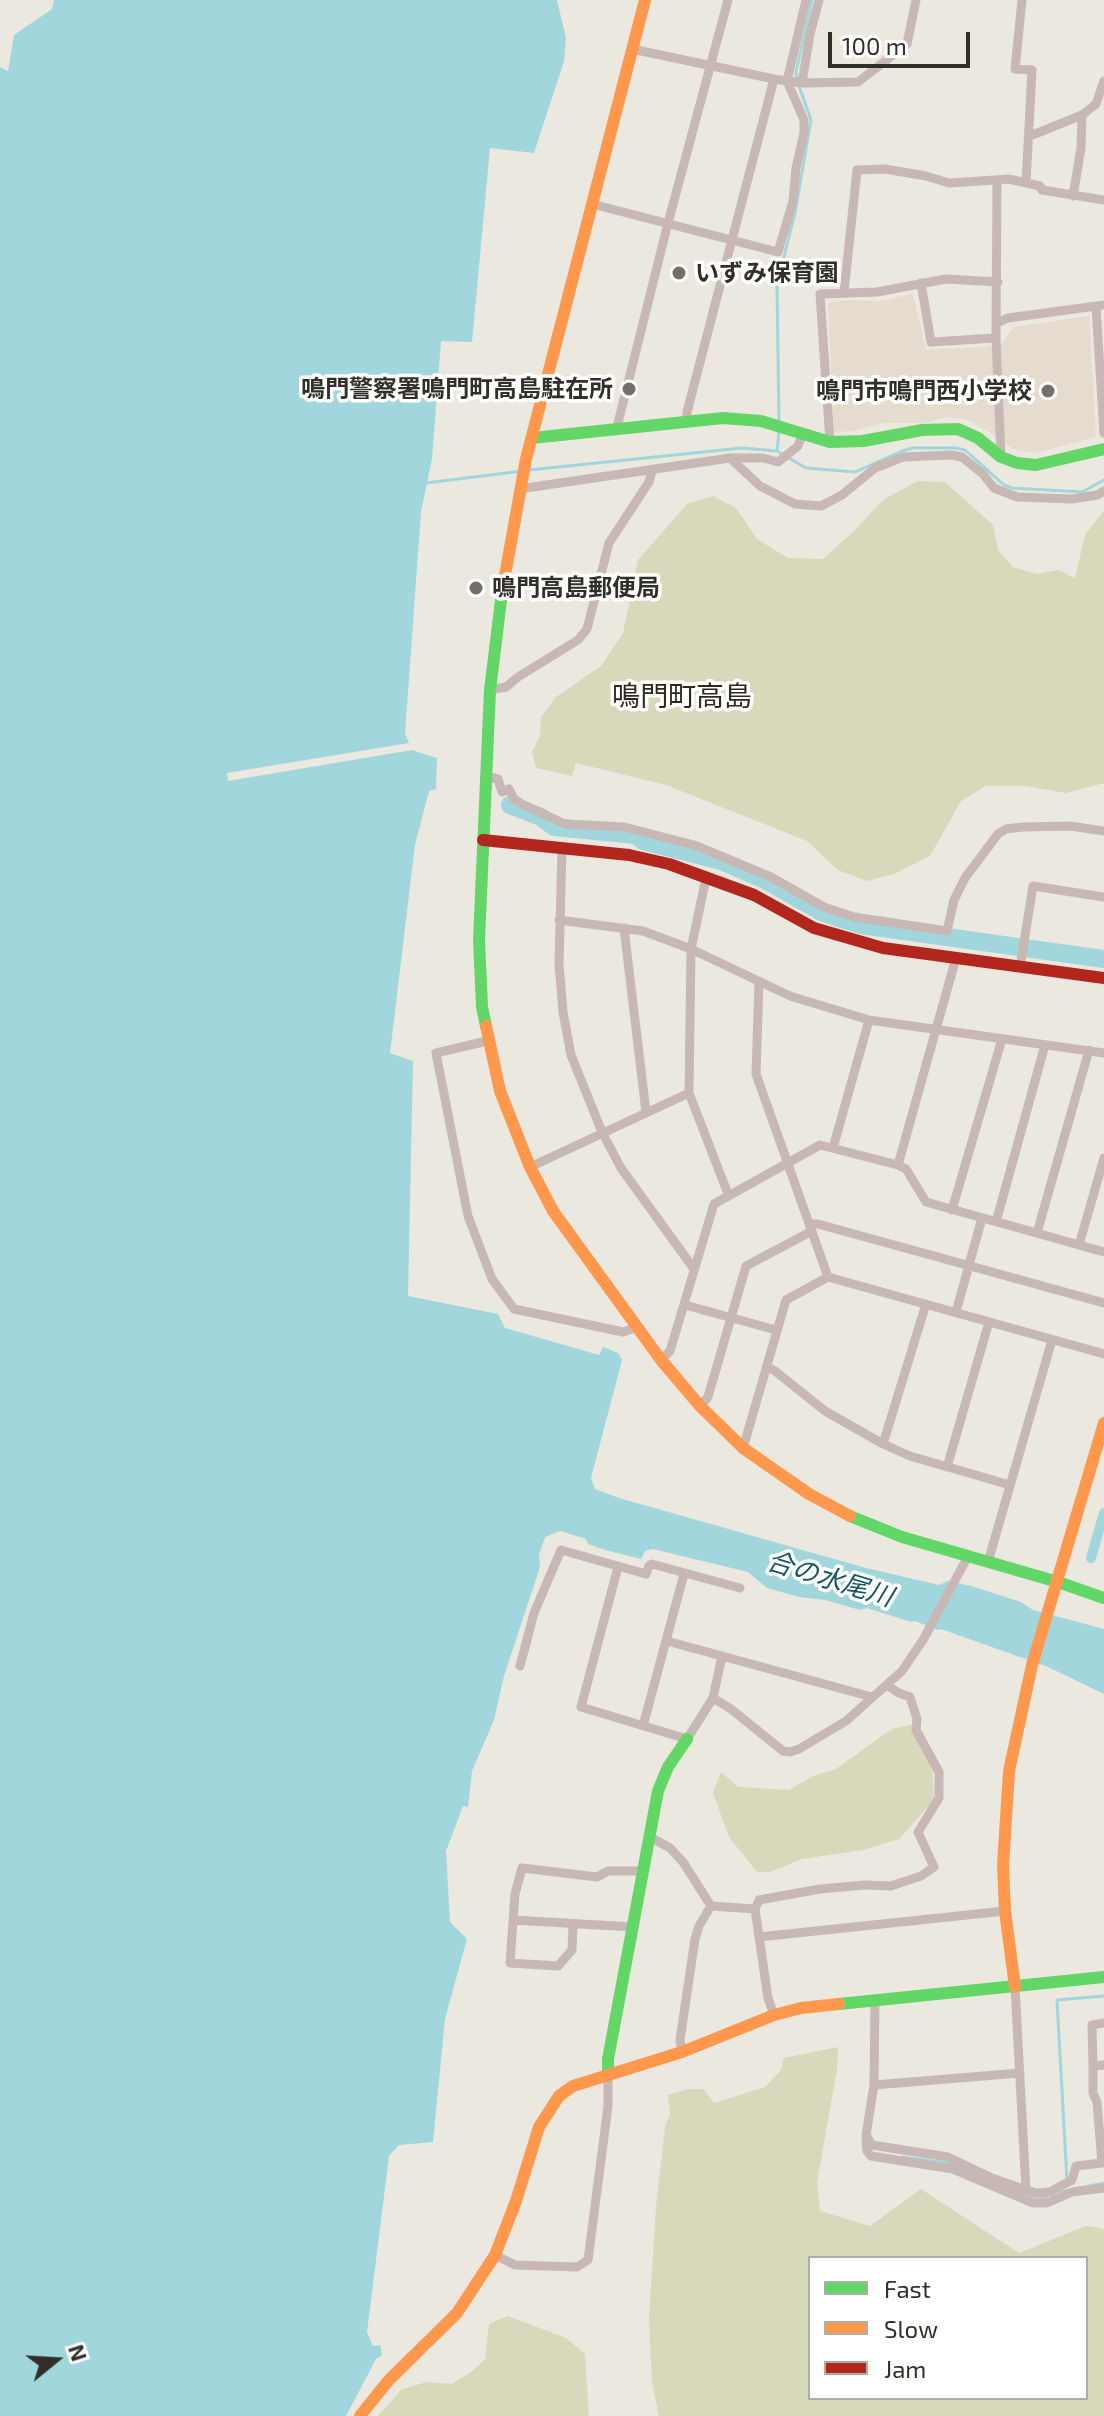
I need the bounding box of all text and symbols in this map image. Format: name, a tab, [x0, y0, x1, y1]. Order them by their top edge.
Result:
scale bar	[832, 16, 974, 66]
text: 100 m	[842, 31, 907, 60]
place label: いずみ保育園	[695, 259, 839, 287]
marker: いずみ保育園	[670, 264, 688, 282]
place label: 鳴門警察署鳴門町高島駐在所	[301, 375, 613, 403]
place label: 鳴門市鳴門西小学校	[816, 377, 1032, 405]
marker: 鳴門警察署鳴門町高島駐在所	[620, 380, 638, 398]
marker: 鳴門市鳴門西小学校	[1039, 382, 1057, 400]
place label: 鳴門高島郵便局	[492, 574, 660, 602]
marker: 鳴門高島郵便局	[467, 579, 485, 597]
district label: 鳴門町高島	[612, 680, 752, 714]
water label: 合の水尾川	[763, 1545, 897, 1613]
legend	[808, 2256, 1088, 2400]
text: Fast	[884, 2274, 931, 2303]
text: Slow	[884, 2314, 938, 2343]
north arrow	[16, 2320, 96, 2400]
text: N	[64, 2341, 94, 2364]
text: Jam	[884, 2354, 926, 2383]

